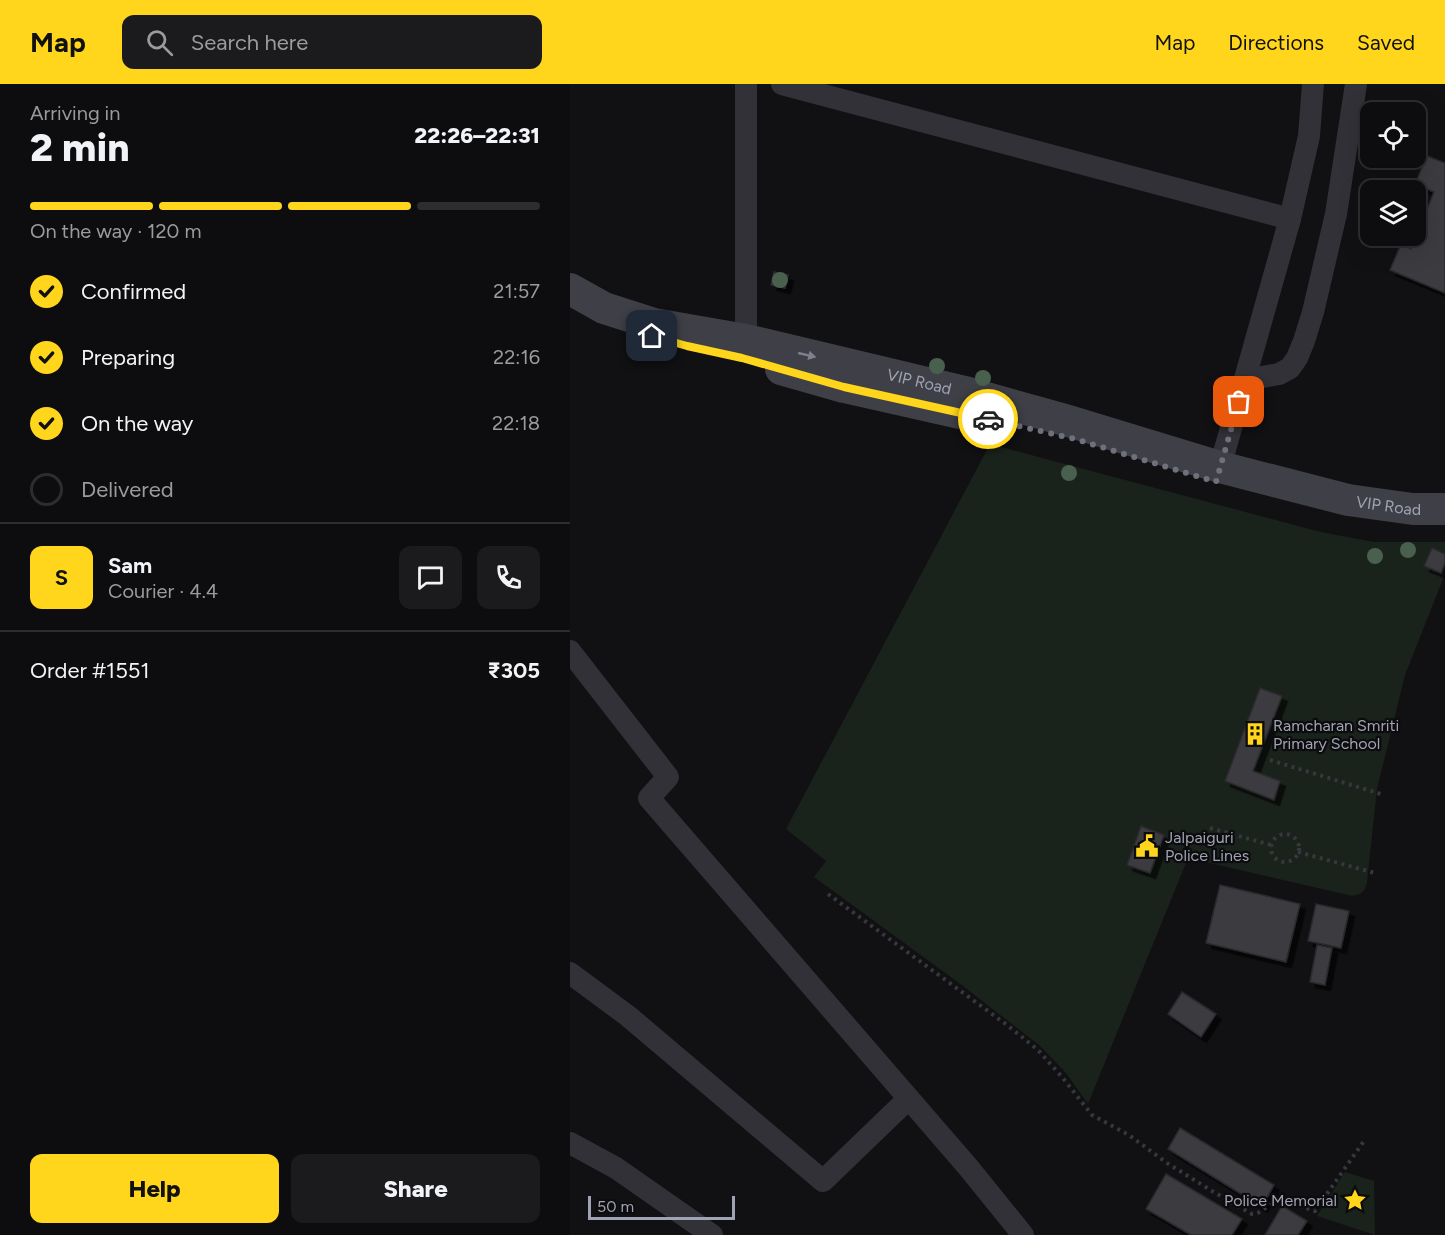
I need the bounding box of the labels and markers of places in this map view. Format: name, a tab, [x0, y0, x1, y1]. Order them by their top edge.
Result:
pin	[626, 310, 677, 361]
pin	[1213, 376, 1264, 427]
place label: Ramcharan Smriti Primary School	[1273, 716, 1399, 753]
building icon: Ramcharan Smriti Primary School	[1242, 721, 1268, 747]
place label: Jalpaiguri Police Lines	[1165, 828, 1249, 865]
public building icon: Jalpaiguri Police Lines	[1134, 833, 1160, 859]
place icon: Police Memorial	[1342, 1187, 1368, 1213]
place label: Police Memorial	[1224, 1191, 1337, 1210]

